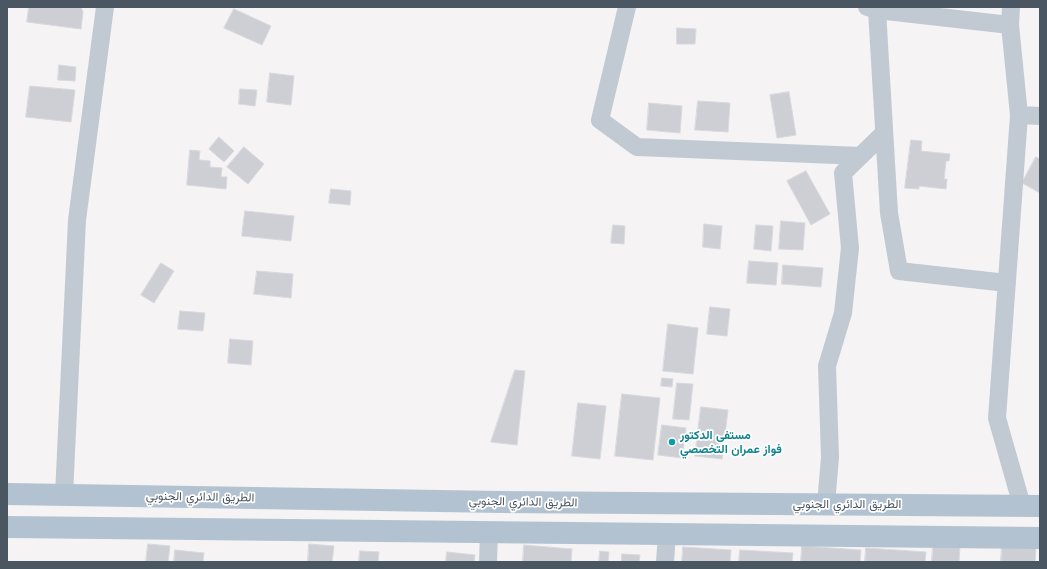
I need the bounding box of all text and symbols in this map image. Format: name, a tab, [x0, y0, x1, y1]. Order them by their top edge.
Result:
place label: مستفى الدكتور فواز عمران التخصصي	[680, 428, 782, 456]
marker: مستفى الدكتور فواز عمران التخصصي	[667, 437, 677, 447]
street label: الطريق الدائري الجنوبي	[146, 489, 254, 505]
street label: الطريق الدائري الجنوبي	[469, 494, 577, 510]
street label: الطريق الدائري الجنوبي	[793, 497, 901, 511]

